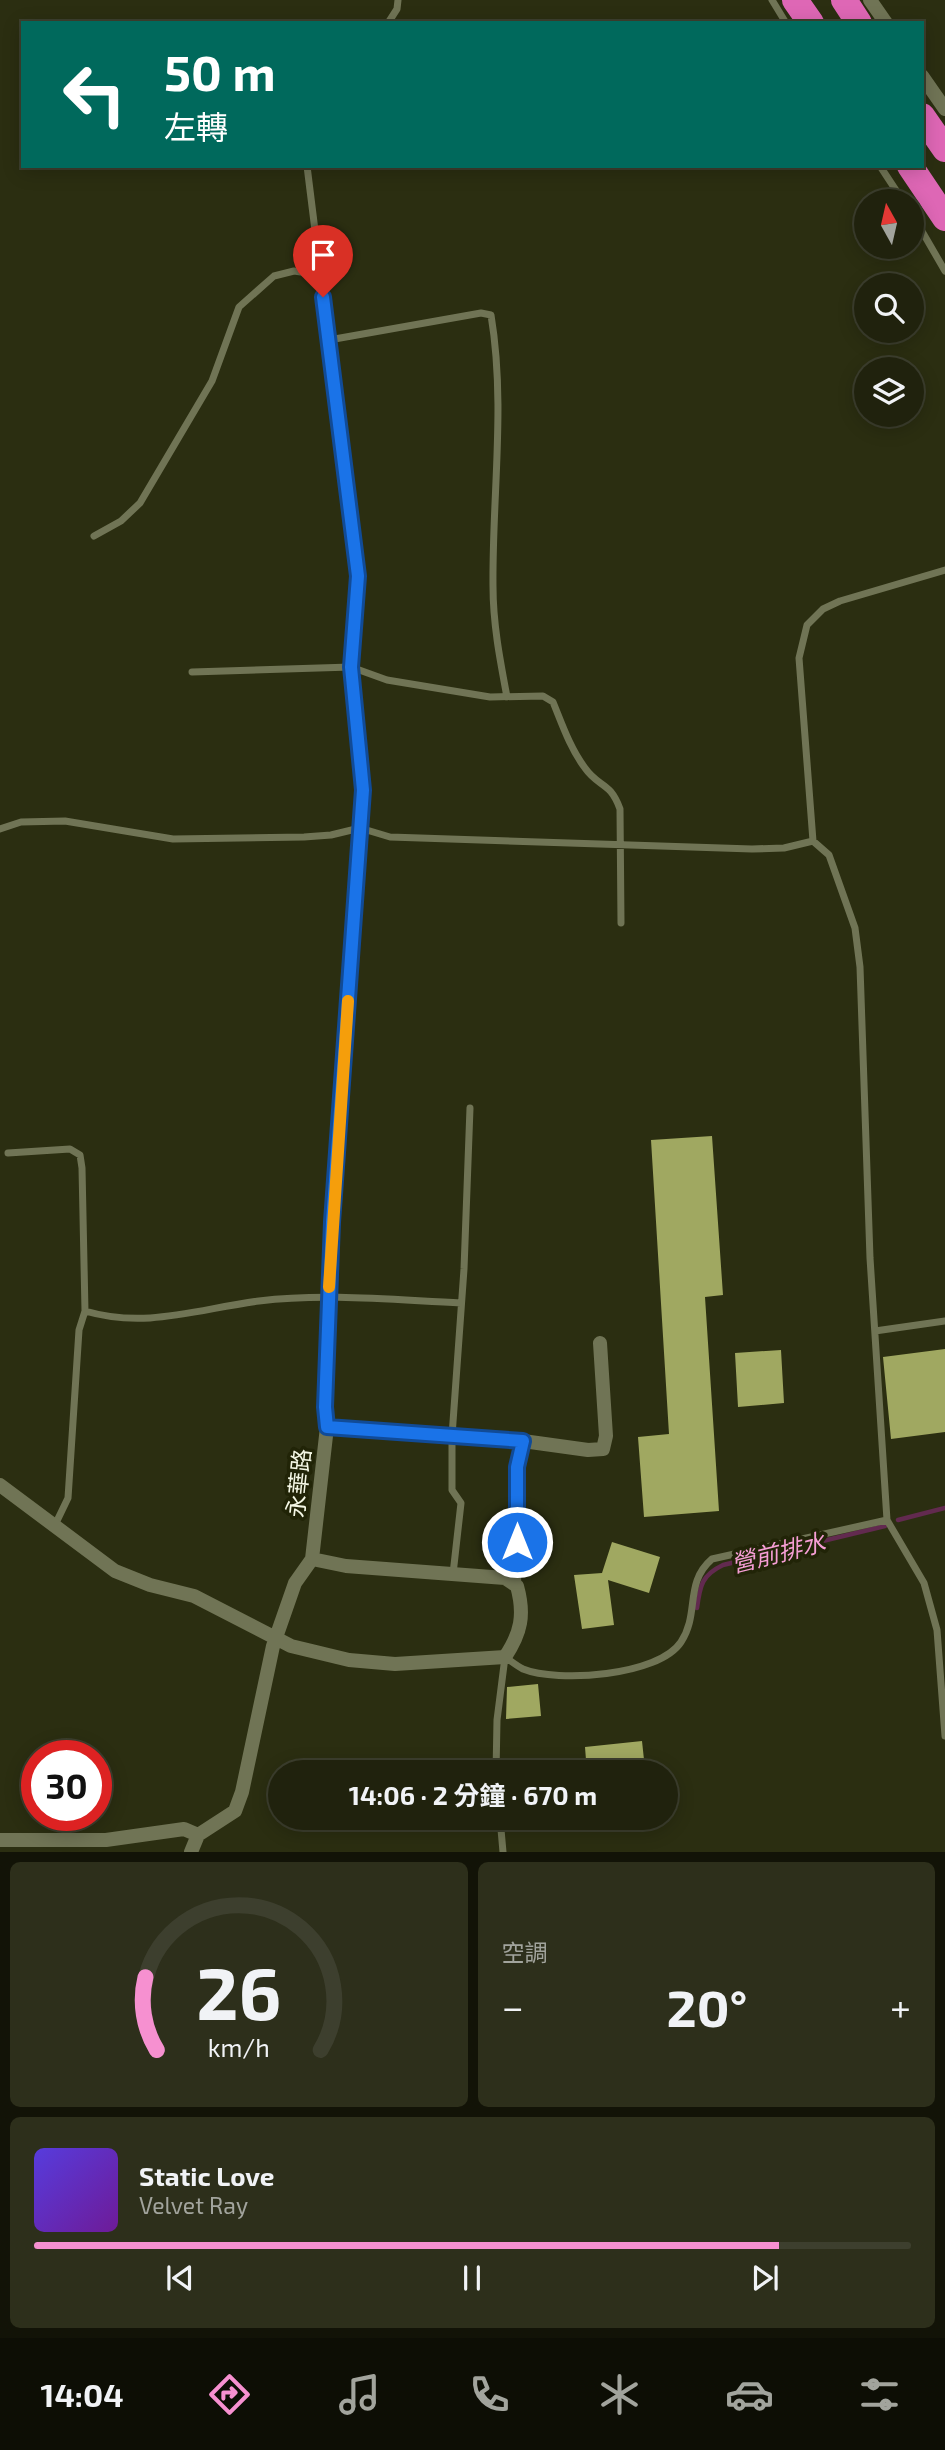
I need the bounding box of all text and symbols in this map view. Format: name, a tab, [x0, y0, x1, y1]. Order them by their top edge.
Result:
text: 50 m	[164, 42, 276, 101]
icon: left	[49, 49, 140, 140]
text: 左轉	[164, 107, 228, 145]
north arrow	[854, 189, 924, 259]
map controls	[854, 189, 924, 427]
pin	[293, 225, 353, 297]
icon: arrive	[304, 236, 342, 274]
button: search	[854, 273, 924, 343]
button: layers	[854, 357, 924, 427]
street label: 永華路	[280, 1447, 316, 1519]
position arrow	[480, 1505, 554, 1579]
water label: 營前排水	[728, 1526, 829, 1578]
speed limit sign: 30	[21, 1740, 112, 1831]
text: 14:06 · 2 分鐘 · 670 m	[349, 1779, 597, 1810]
text: 空調	[502, 1938, 548, 1966]
text: 26	[196, 1948, 281, 2036]
text: 20°	[666, 1975, 747, 2037]
text: −	[502, 1983, 524, 2029]
text: +	[890, 1983, 911, 2029]
text: km/h	[208, 2032, 270, 2062]
text: Static Love	[139, 2160, 275, 2191]
text: Velvet Ray	[139, 2191, 248, 2219]
icon: previous	[161, 2259, 199, 2297]
icon: pause	[453, 2259, 491, 2297]
icon: next	[746, 2259, 784, 2297]
icon: directions	[205, 2370, 254, 2419]
icon: music	[335, 2370, 384, 2419]
icon: phone	[465, 2370, 514, 2419]
icon: climate	[595, 2370, 644, 2419]
icon: car	[725, 2370, 774, 2419]
icon: filters	[855, 2370, 904, 2419]
text: 14:04	[41, 2375, 124, 2413]

